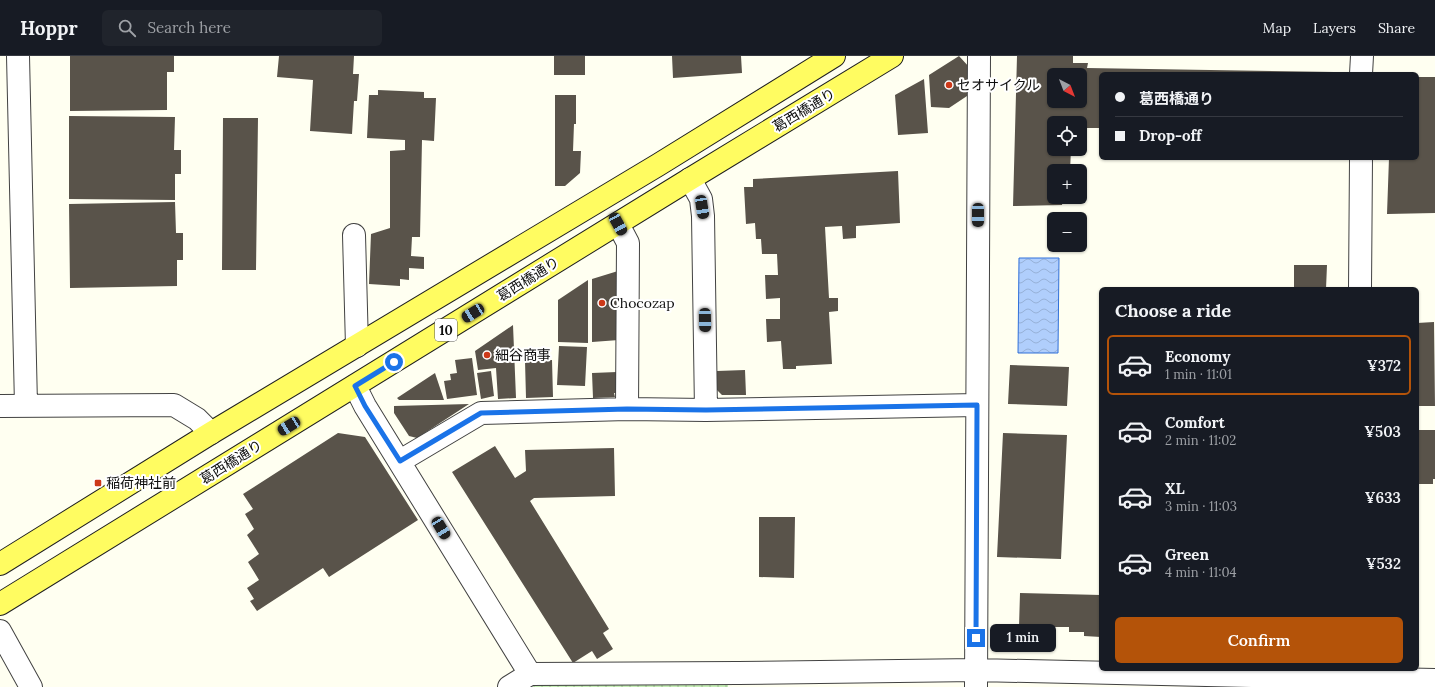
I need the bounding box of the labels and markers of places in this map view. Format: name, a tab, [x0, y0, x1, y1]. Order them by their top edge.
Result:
place label: セオサイクル	[957, 76, 1040, 94]
marker: セオサイクル	[944, 80, 954, 90]
place label: Chocozap	[610, 294, 675, 312]
marker: Chocozap	[597, 298, 607, 308]
place label: 細谷商事	[495, 346, 551, 364]
marker: 細谷商事	[482, 350, 492, 360]
place label: 稲荷神社前	[106, 474, 176, 492]
marker: 稲荷神社前	[93, 478, 103, 488]

